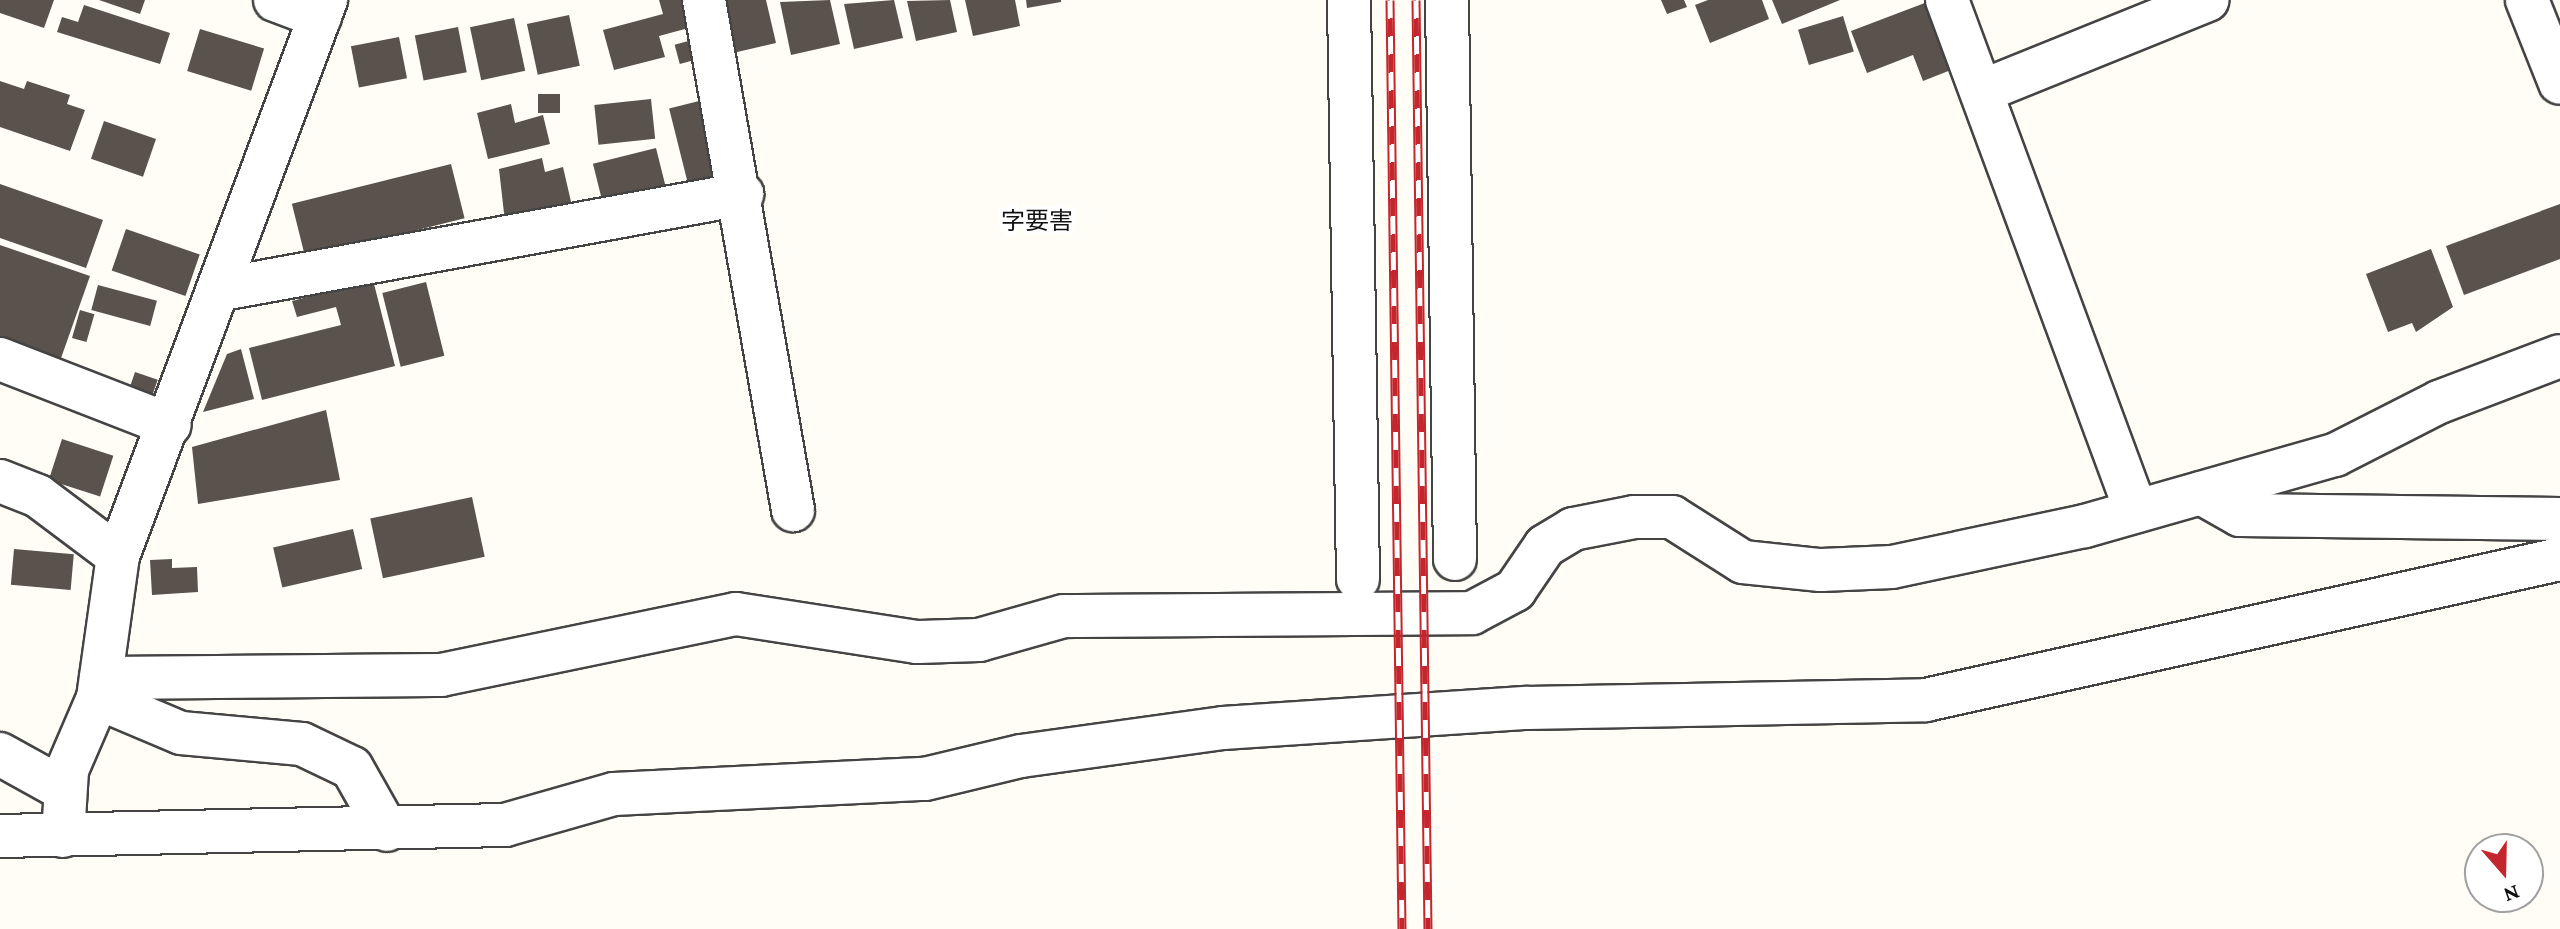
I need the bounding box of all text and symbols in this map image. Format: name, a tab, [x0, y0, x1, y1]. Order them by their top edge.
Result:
district label: 字要害	[1001, 207, 1073, 235]
north arrow	[2464, 833, 2544, 913]
text: N	[2500, 880, 2523, 908]

